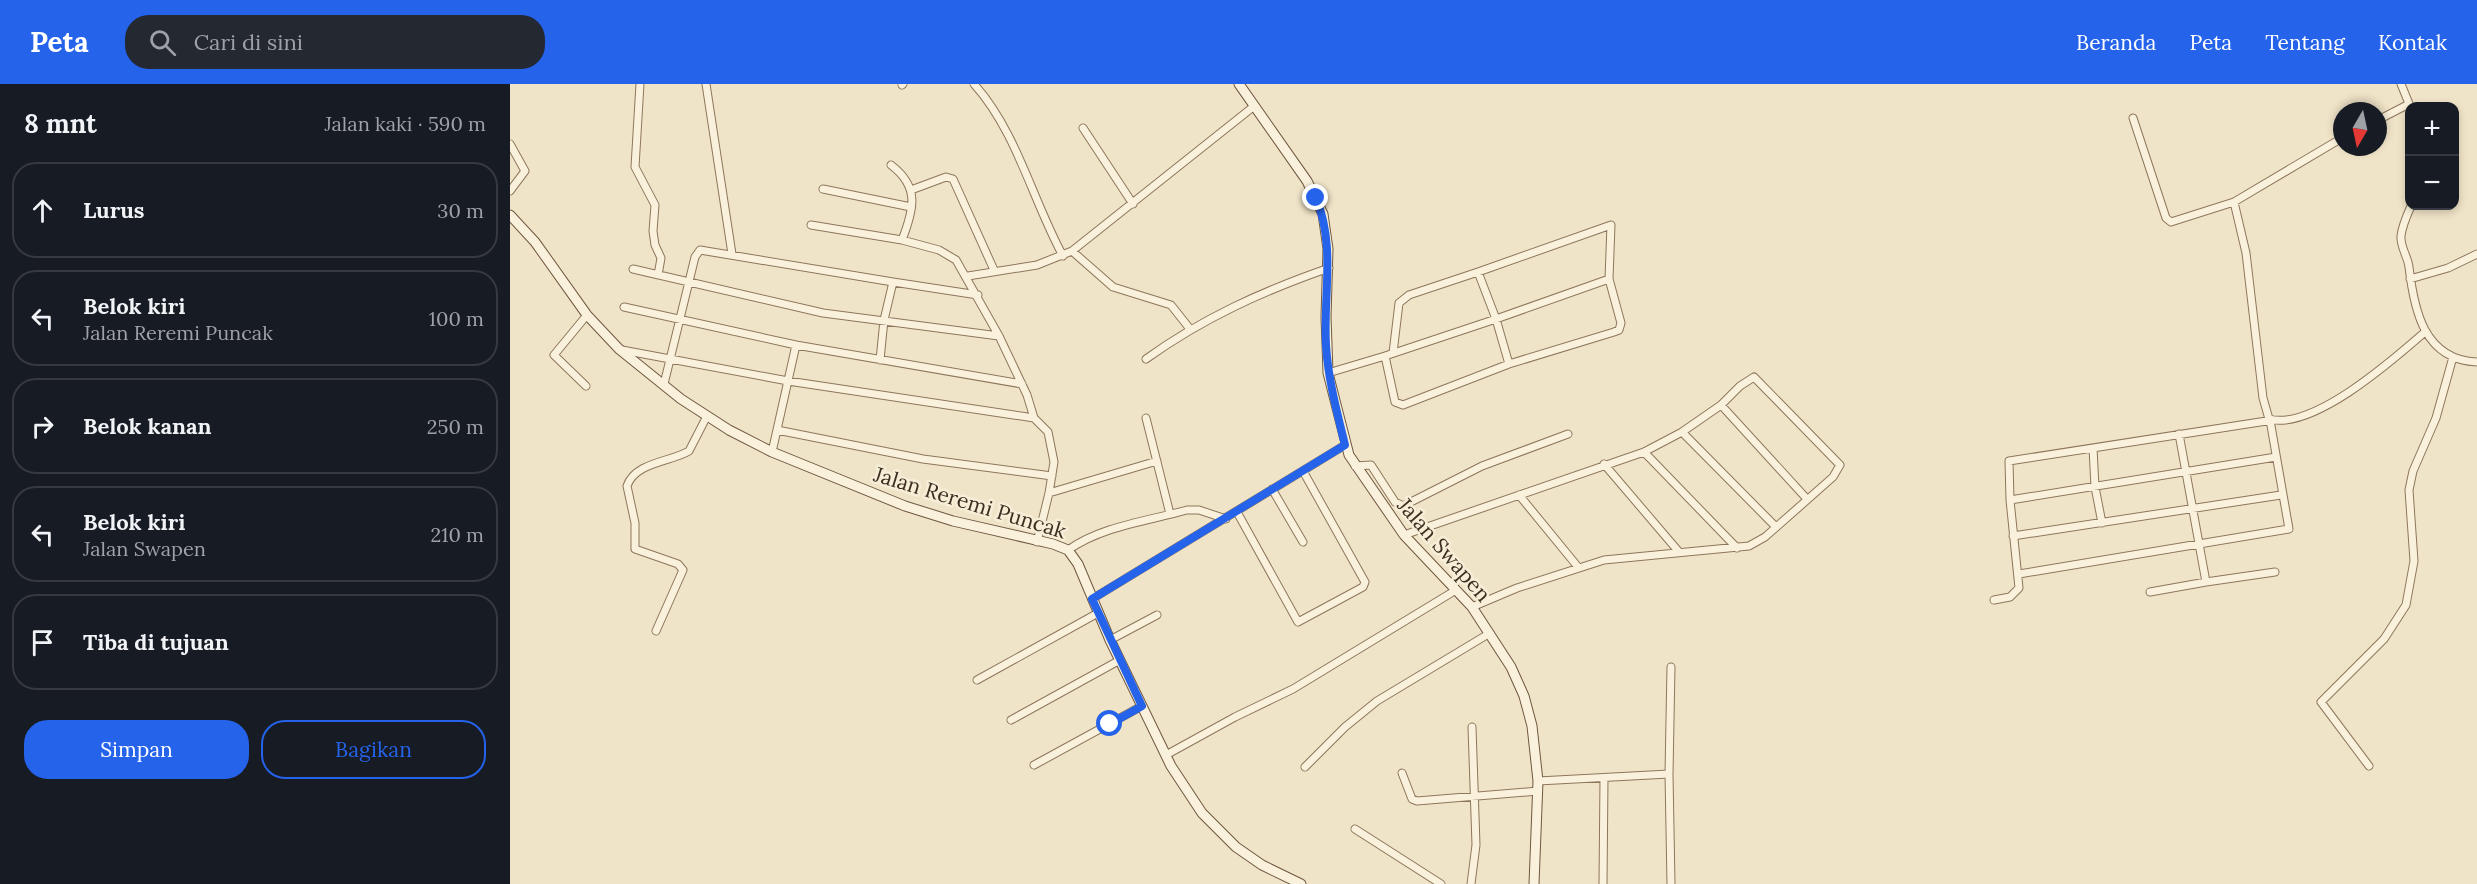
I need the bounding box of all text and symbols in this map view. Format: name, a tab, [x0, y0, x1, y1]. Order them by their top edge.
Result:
search box	[125, 15, 545, 69]
text: Peta	[30, 24, 89, 60]
icon: search	[146, 26, 179, 59]
text: Cari di sini	[194, 28, 303, 56]
text: Beranda	[2076, 29, 2156, 56]
text: Peta	[2189, 29, 2232, 56]
text: Tentang	[2265, 29, 2345, 56]
text: Kontak	[2378, 29, 2447, 56]
north arrow	[2333, 102, 2387, 156]
map controls	[2405, 102, 2459, 210]
button: +	[2405, 102, 2459, 156]
text: 8 mnt	[24, 107, 97, 140]
text: Jalan kaki · 590 m	[324, 111, 486, 136]
button: −	[2405, 156, 2459, 210]
route end	[1302, 184, 1328, 210]
icon: ahead	[26, 194, 59, 227]
text: Lurus	[83, 196, 145, 224]
text: 30 m	[437, 198, 484, 223]
text: Belok kiri	[83, 292, 185, 320]
icon: left	[26, 302, 59, 335]
text: 100 m	[429, 306, 484, 331]
text: Jalan Reremi Puncak	[83, 320, 273, 345]
icon: right	[26, 410, 59, 443]
text: Belok kanan	[83, 412, 212, 440]
text: 250 m	[427, 414, 484, 439]
street label: Jalan Reremi Puncak	[870, 460, 1070, 545]
street label: Jalan Swapen	[1391, 491, 1497, 607]
text: Belok kiri	[83, 508, 185, 536]
icon: left	[26, 518, 59, 551]
text: 210 m	[430, 522, 484, 547]
text: Jalan Swapen	[83, 536, 206, 561]
icon: arrive	[26, 626, 59, 659]
text: Tiba di tujuan	[83, 628, 229, 656]
route start	[1096, 710, 1122, 736]
button: Simpan	[24, 720, 249, 779]
button: Bagikan	[261, 720, 486, 779]

